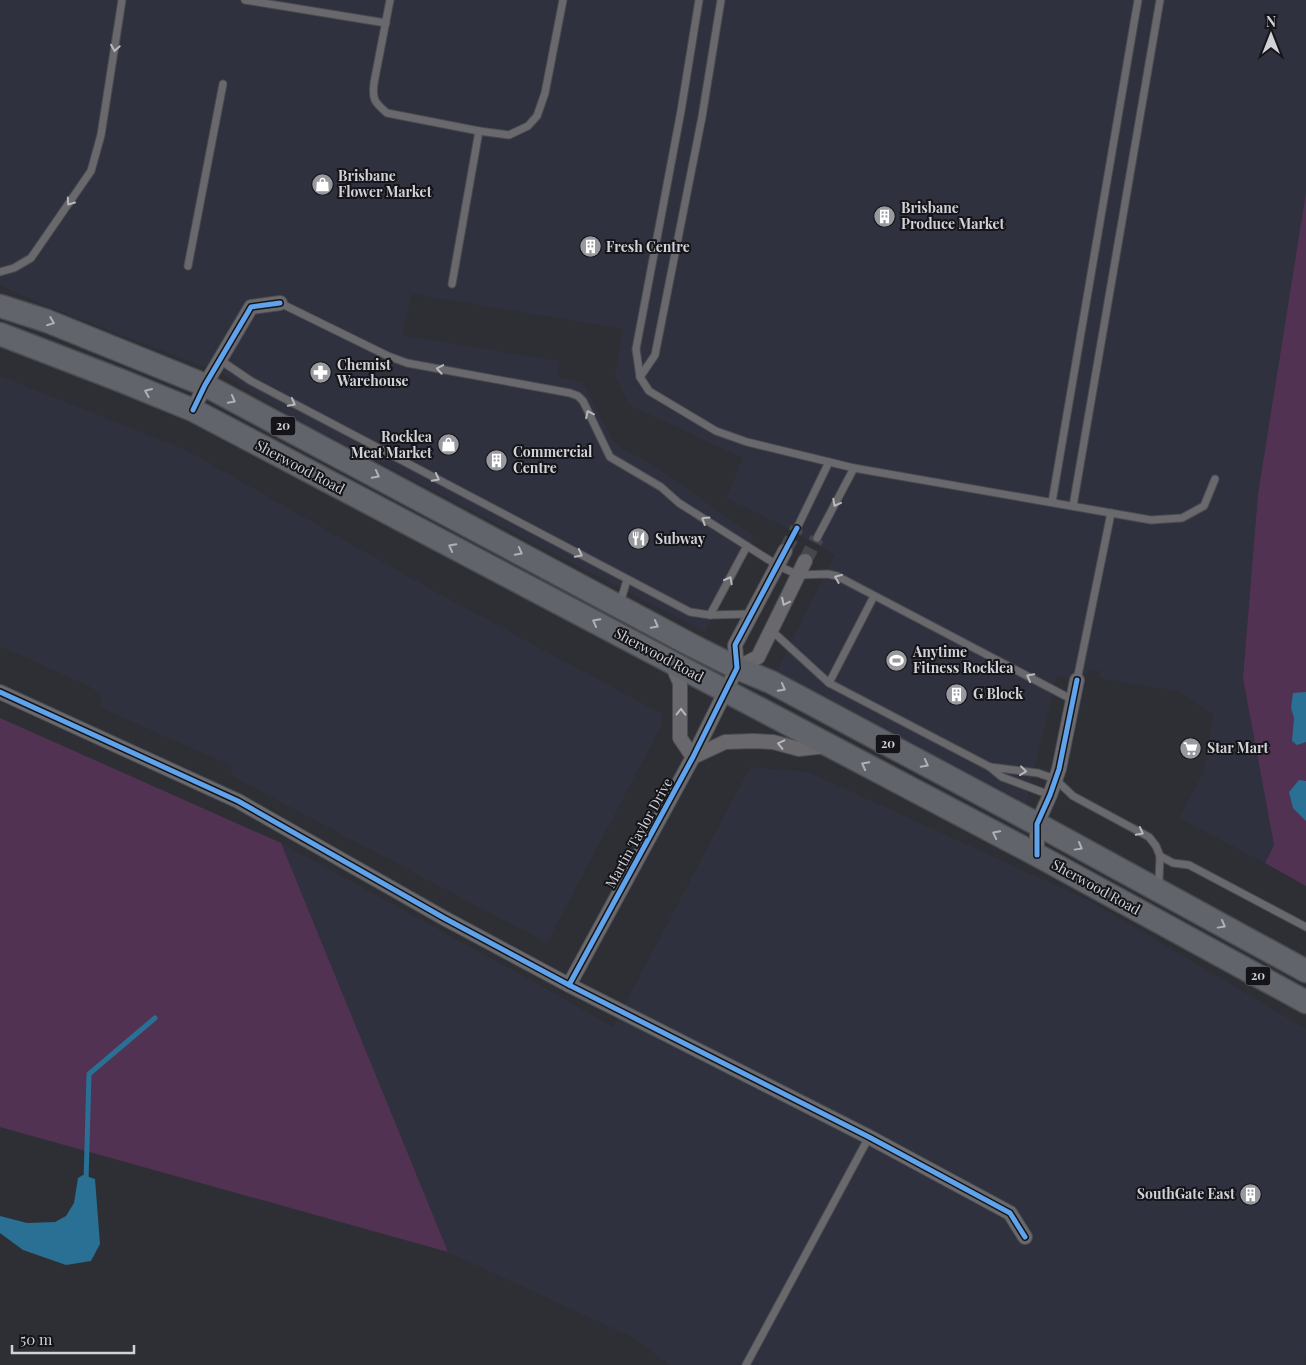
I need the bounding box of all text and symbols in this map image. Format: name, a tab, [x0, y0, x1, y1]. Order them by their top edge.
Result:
north arrow	[1246, 10, 1296, 60]
text: N	[1266, 12, 1276, 31]
one-way arrow	[110, 44, 120, 53]
place label: Brisbane Flower Market	[338, 166, 432, 201]
shop icon: Brisbane Flower Market	[310, 172, 334, 196]
one-way arrow	[67, 196, 76, 205]
place label: Brisbane Produce Market	[901, 198, 1005, 233]
building icon: Brisbane Produce Market	[873, 204, 897, 228]
building icon: Fresh Centre	[578, 235, 602, 259]
place label: Fresh Centre	[606, 237, 690, 256]
one-way arrow	[46, 317, 54, 327]
place label: Chemist Warehouse	[336, 355, 409, 390]
pharmacy icon: Chemist Warehouse	[309, 361, 333, 385]
one-way arrow	[435, 365, 444, 375]
one-way arrow	[144, 387, 153, 398]
one-way arrow	[227, 394, 236, 404]
one-way arrow	[287, 397, 296, 407]
one-way arrow	[585, 410, 595, 419]
road number: 20	[270, 416, 296, 436]
place label: Rocklea Meat Market	[351, 427, 433, 462]
shop icon: Rocklea Meat Market	[436, 433, 460, 457]
street label: Sherwood Road	[252, 435, 348, 498]
place label: Commercial Centre	[513, 442, 593, 477]
building icon: Commercial Centre	[485, 448, 509, 472]
one-way arrow	[371, 469, 380, 479]
one-way arrow	[430, 472, 439, 482]
one-way arrow	[832, 497, 842, 506]
one-way arrow	[702, 517, 711, 526]
restaurant icon: Subway	[627, 527, 651, 551]
place label: Subway	[655, 529, 706, 548]
one-way arrow	[449, 543, 458, 553]
one-way arrow	[514, 546, 523, 556]
one-way arrow	[574, 548, 583, 558]
one-way arrow	[834, 573, 843, 584]
one-way arrow	[723, 577, 733, 586]
one-way arrow	[780, 597, 791, 606]
one-way arrow	[593, 619, 602, 629]
one-way arrow	[650, 619, 659, 629]
street label: Sherwood Road	[611, 623, 707, 686]
place label: Anytime Fitness Rocklea	[912, 642, 1014, 677]
sports icon: Anytime Fitness Rocklea	[885, 648, 909, 672]
one-way arrow	[1026, 674, 1035, 684]
one-way arrow	[776, 682, 785, 692]
building icon: G Block	[945, 682, 969, 706]
place label: G Block	[973, 684, 1024, 703]
one-way arrow	[676, 708, 686, 716]
road number: 20	[876, 734, 900, 754]
supermarket icon: Star Mart	[1179, 736, 1203, 760]
place label: Star Mart	[1207, 738, 1269, 757]
one-way arrow	[777, 739, 786, 750]
one-way arrow	[920, 758, 929, 768]
one-way arrow	[862, 761, 871, 771]
one-way arrow	[1019, 765, 1027, 776]
street label: Martin Taylor Drive	[600, 774, 677, 891]
one-way arrow	[1135, 826, 1144, 836]
one-way arrow	[992, 830, 1001, 840]
one-way arrow	[1074, 841, 1083, 851]
street label: Sherwood Road	[1049, 854, 1144, 919]
one-way arrow	[1217, 919, 1226, 929]
road number: 20	[1246, 966, 1270, 986]
building icon: SouthGate East	[1239, 1182, 1263, 1206]
place label: SouthGate East	[1137, 1184, 1235, 1203]
scale bar	[12, 1322, 135, 1354]
text: 50 m	[20, 1329, 53, 1349]

